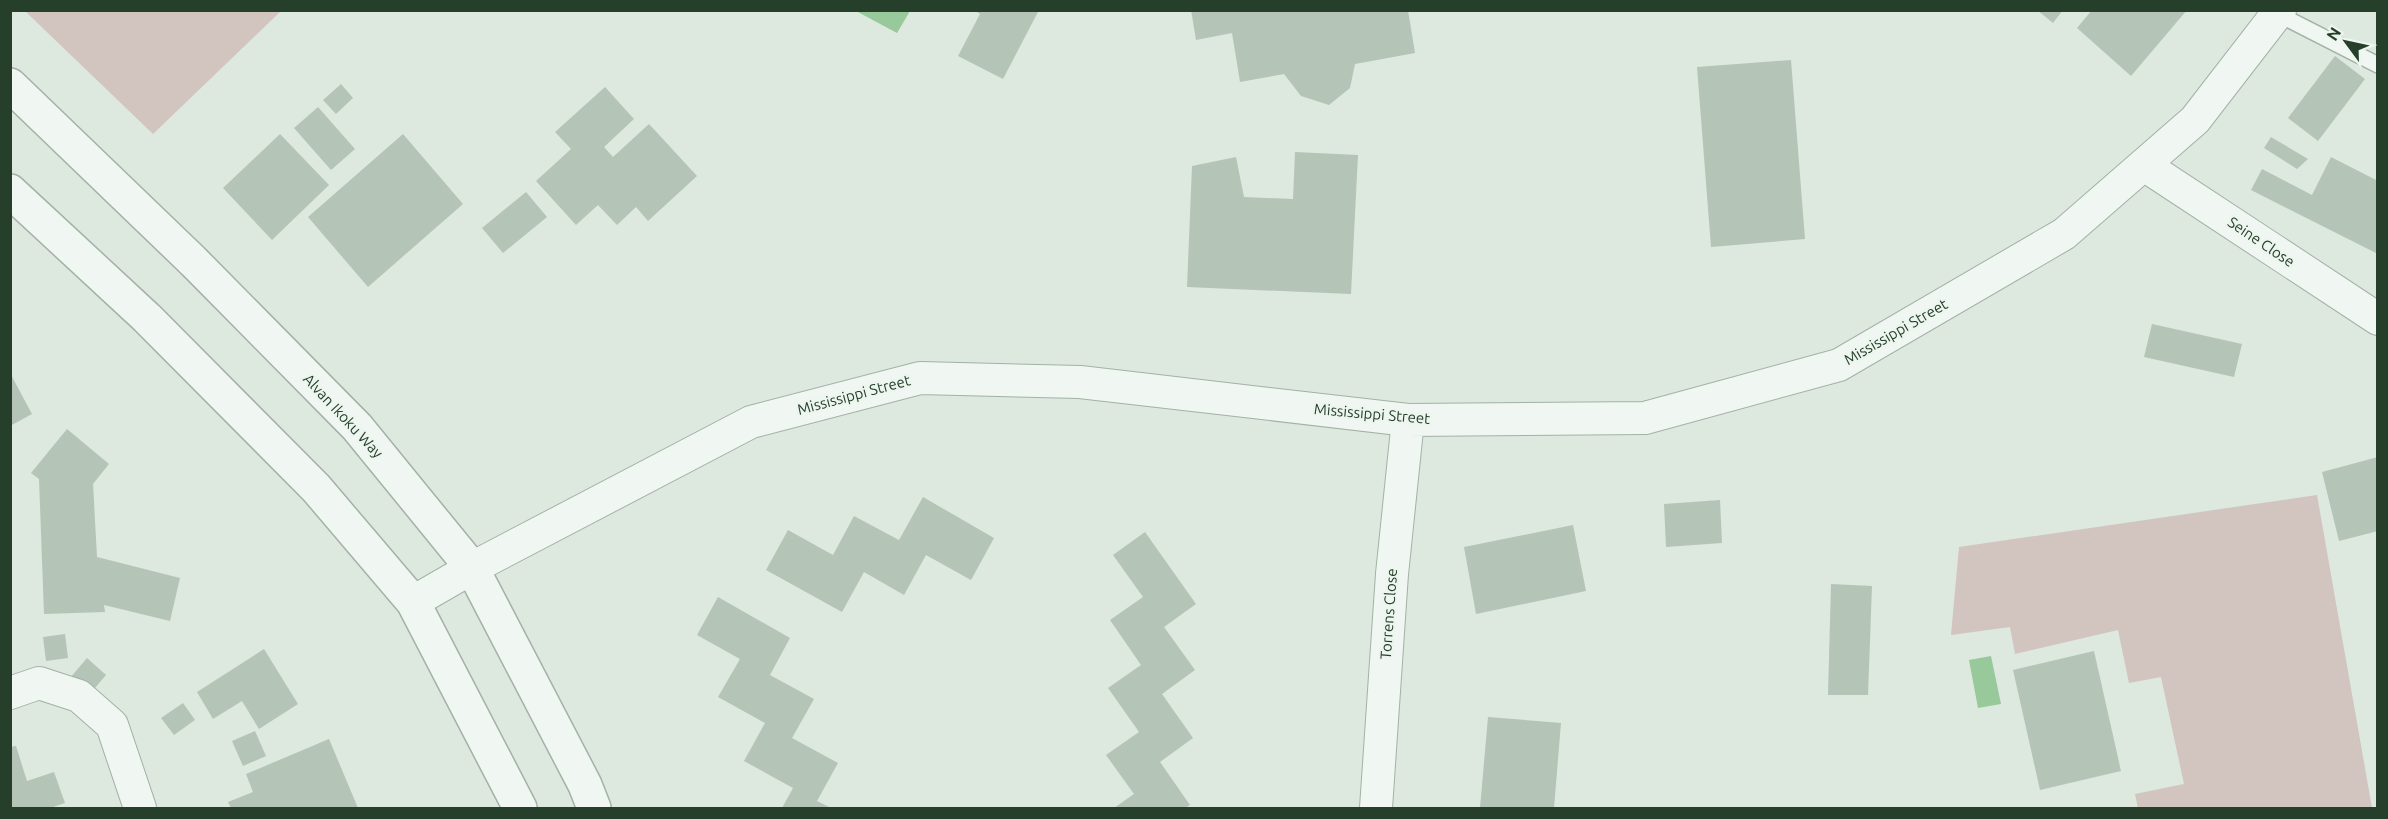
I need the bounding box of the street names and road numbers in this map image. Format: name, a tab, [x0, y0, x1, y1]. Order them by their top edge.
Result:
street label: Seine Close	[2225, 213, 2298, 270]
street label: Mississippi Street	[1841, 295, 1951, 368]
street label: Alvan Ikoku Way	[300, 370, 387, 461]
street label: Mississippi Street	[795, 371, 912, 418]
street label: Mississippi Street	[1313, 400, 1431, 427]
street label: Torrens Close	[1377, 568, 1400, 660]

